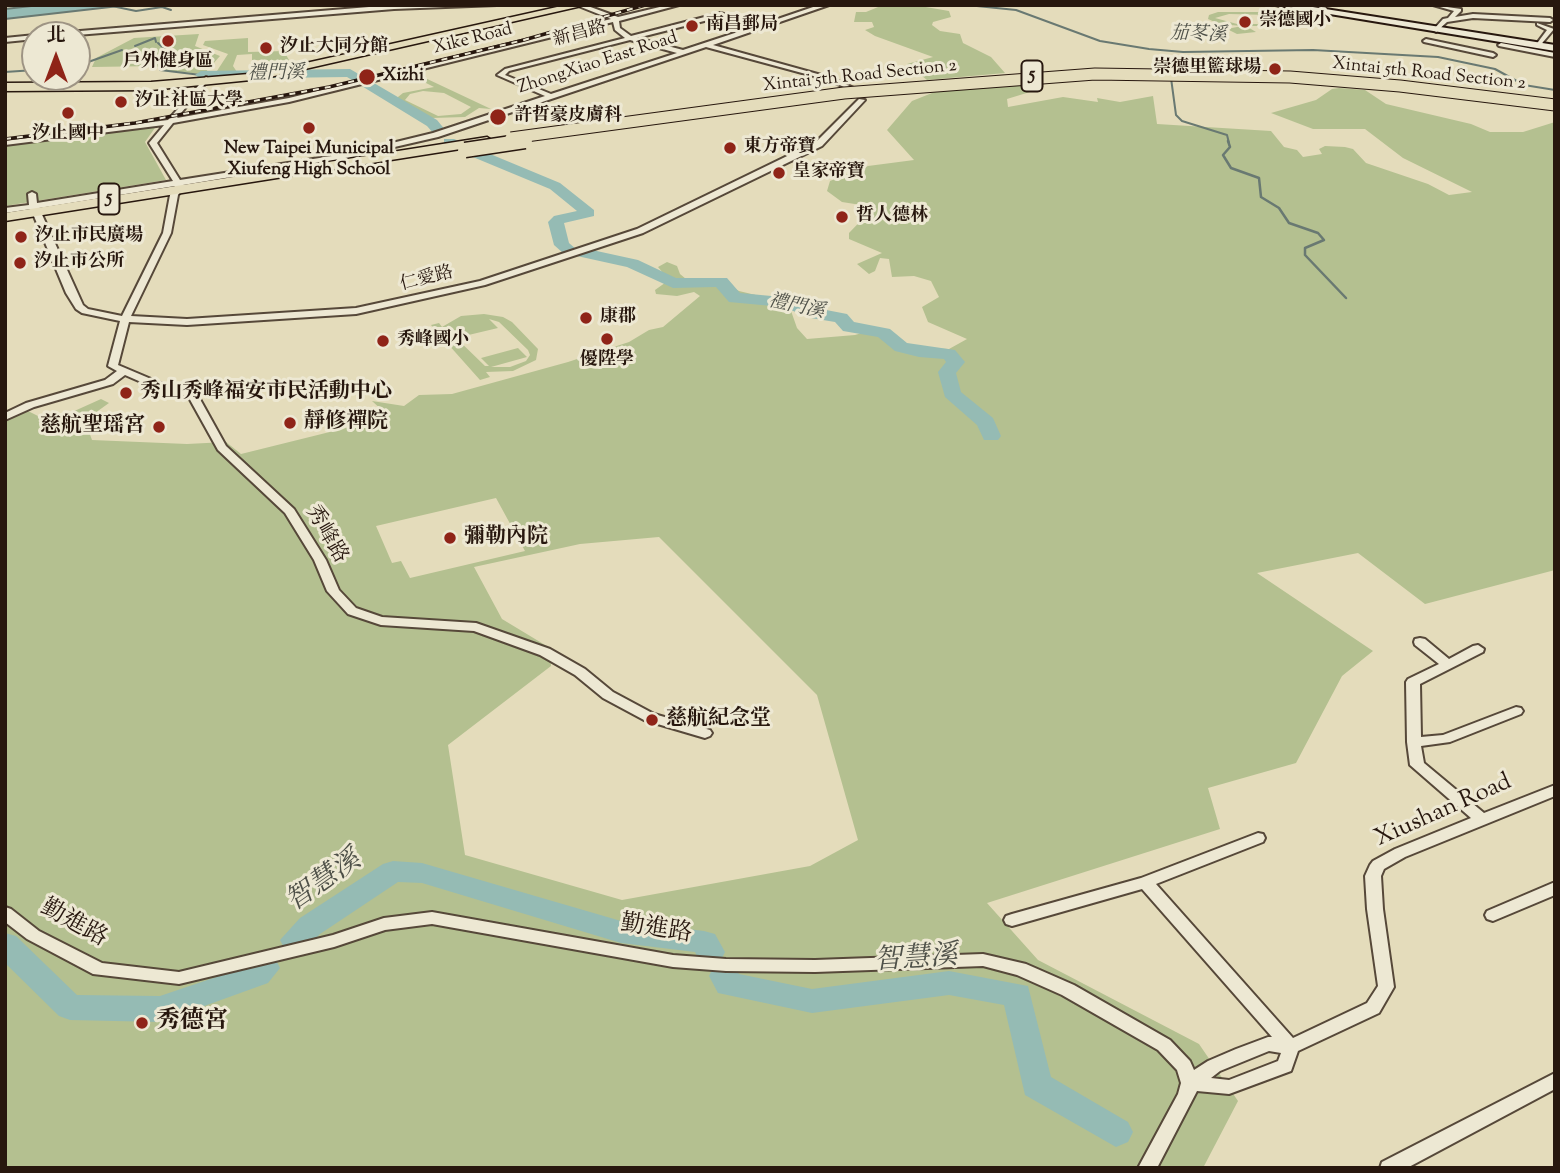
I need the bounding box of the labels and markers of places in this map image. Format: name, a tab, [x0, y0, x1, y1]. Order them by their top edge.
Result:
place label: 崇德國小	[1259, 11, 1331, 33]
marker: 崇德國小	[1237, 14, 1253, 30]
place label: 南昌郵局	[706, 15, 778, 37]
marker: 南昌郵局	[684, 18, 700, 34]
marker: 戶外健身區	[160, 33, 176, 49]
place label: 汐止大同分館	[280, 37, 388, 59]
marker: 汐止大同分館	[258, 40, 274, 56]
place label: 戶外健身區	[123, 52, 213, 74]
place label: 崇德里籃球場	[1153, 58, 1261, 80]
marker: 崇德里籃球場	[1267, 61, 1283, 77]
place label: Xizhi	[383, 66, 424, 88]
marker: Xizhi	[357, 67, 377, 87]
place label: 汐止社區大學	[135, 91, 243, 113]
marker: 汐止社區大學	[113, 94, 129, 110]
marker: 汐止國中	[60, 105, 76, 121]
place label: 許哲豪皮膚科	[514, 106, 622, 128]
marker: 許哲豪皮膚科	[488, 107, 508, 127]
marker: New Taipei Municipal Xiufeng High School	[301, 120, 317, 136]
place label: 汐止國中	[32, 124, 104, 146]
place label: 東方帝寶	[744, 137, 816, 159]
place label: New Taipei Municipal Xiufeng High School	[224, 139, 394, 182]
marker: 東方帝寶	[722, 140, 738, 156]
place label: 皇家帝寶	[793, 162, 865, 184]
marker: 皇家帝寶	[771, 165, 787, 181]
place label: 哲人德林	[856, 206, 928, 228]
marker: 哲人德林	[834, 209, 850, 225]
place label: 汐止市民廣場	[35, 226, 143, 248]
marker: 汐止市民廣場	[13, 229, 29, 245]
place label: 汐止市公所	[34, 252, 124, 274]
marker: 汐止市公所	[12, 255, 28, 271]
place label: 康郡	[600, 307, 636, 329]
marker: 康郡	[578, 310, 594, 326]
place label: 秀峰國小	[397, 330, 469, 352]
marker: 優陞學	[599, 331, 615, 347]
marker: 秀峰國小	[375, 333, 391, 349]
place label: 優陞學	[580, 350, 634, 372]
place label: 秀山秀峰福安市民活動中心	[140, 380, 392, 406]
marker: 秀山秀峰福安市民活動中心	[118, 385, 134, 401]
place label: 靜修禪院	[304, 410, 388, 436]
place label: 慈航聖瑶宮	[40, 414, 145, 440]
marker: 靜修禪院	[282, 415, 298, 431]
marker: 慈航聖瑶宮	[151, 419, 167, 435]
place label: 彌勒內院	[464, 525, 548, 551]
marker: 彌勒內院	[442, 530, 458, 546]
place label: 慈航紀念堂	[666, 707, 771, 733]
marker: 慈航紀念堂	[644, 712, 660, 728]
place label: 秀德宮	[156, 1009, 228, 1037]
marker: 秀德宮	[134, 1015, 150, 1031]

